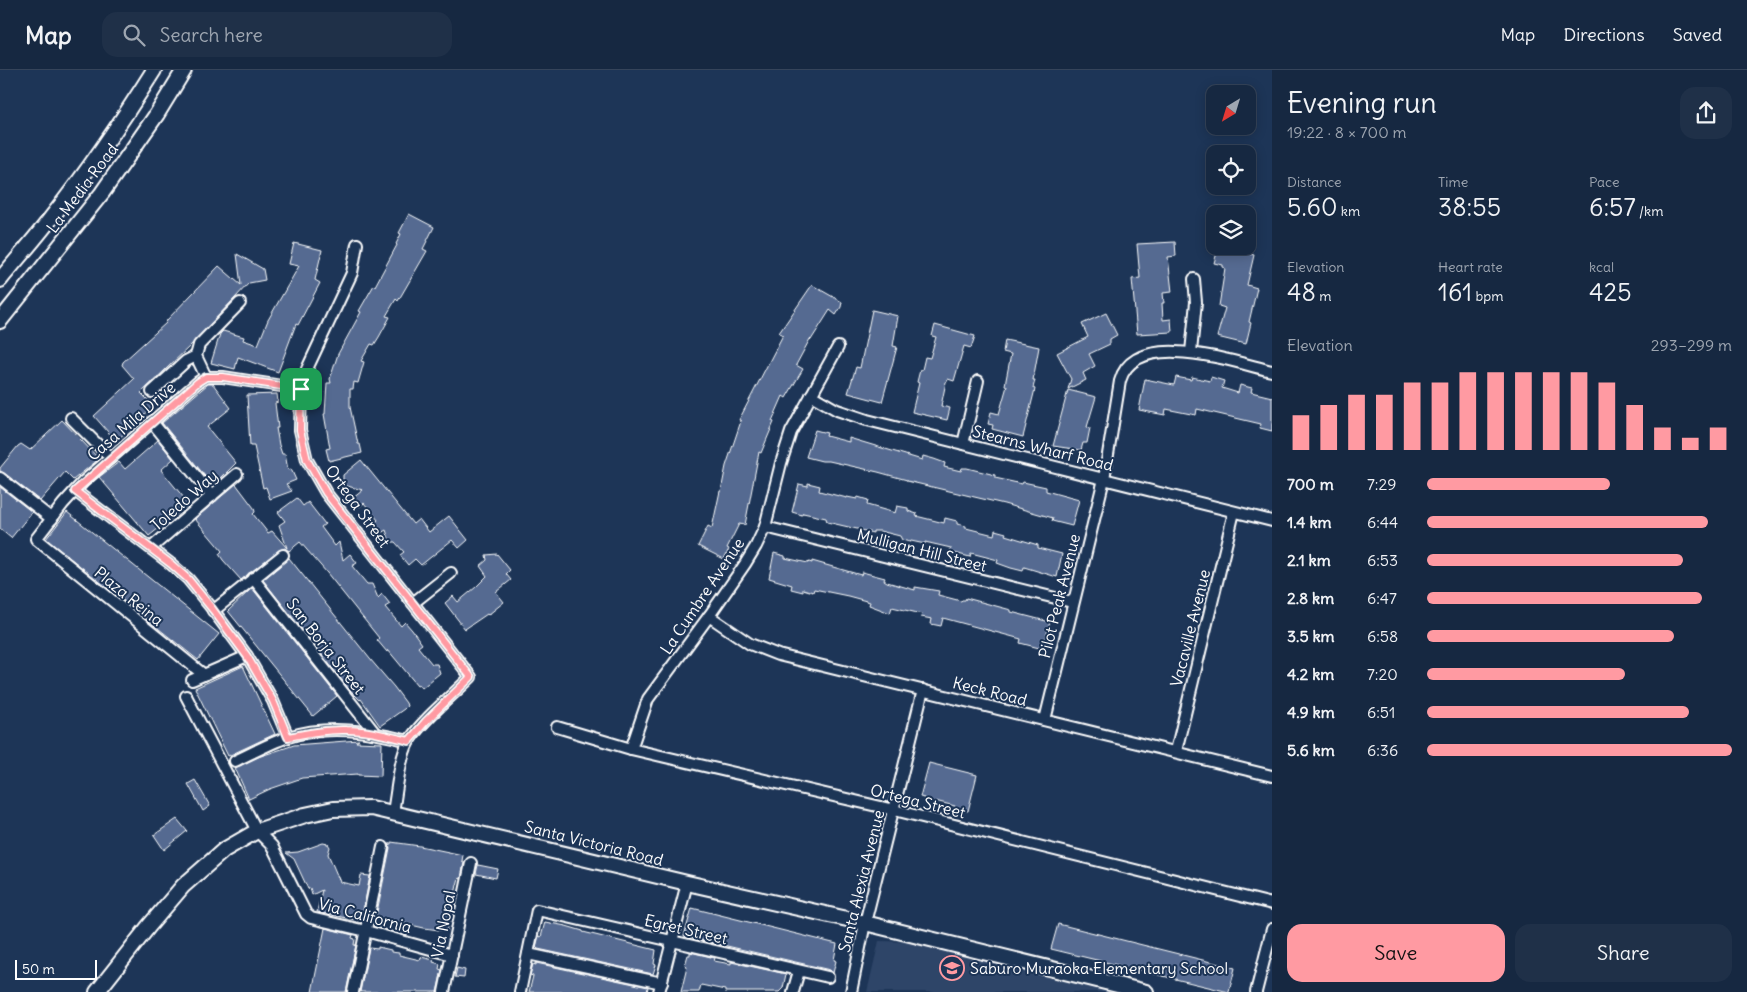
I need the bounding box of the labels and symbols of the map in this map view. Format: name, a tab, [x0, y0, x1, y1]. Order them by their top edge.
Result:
north arrow	[1206, 85, 1256, 135]
street label: La Media Road	[42, 139, 122, 237]
pin	[280, 368, 322, 410]
street label: Casa Mila Drive	[83, 377, 179, 465]
street label: Stearns Wharf Road	[970, 421, 1116, 475]
street label: Ortega Street	[321, 461, 395, 552]
street label: Toledo Way	[146, 465, 222, 535]
street label: Mulligan Hill Street	[855, 524, 989, 576]
street label: Pilot Peak Avenue	[1034, 532, 1084, 660]
street label: La Cumbre Avenue	[656, 534, 748, 658]
street label: Plaza Reina	[90, 562, 168, 630]
street label: Vacaville Avenue	[1166, 567, 1214, 689]
street label: San Borja Street	[282, 594, 370, 698]
street label: Keck Road	[951, 672, 1029, 710]
street label: Ortega Street	[868, 780, 968, 823]
street label: Santa Alexia Avenue	[834, 808, 888, 954]
street label: Santa Victoria Road	[523, 816, 665, 870]
street label: Via Nopal	[427, 889, 459, 959]
street label: Via California	[316, 893, 414, 937]
street label: Egret Street	[642, 910, 730, 948]
school or university icon: Saburo Muraoka Elementary School	[939, 955, 965, 981]
scale bar	[15, 957, 98, 980]
place label: Saburo Muraoka Elementary School	[970, 958, 1228, 978]

